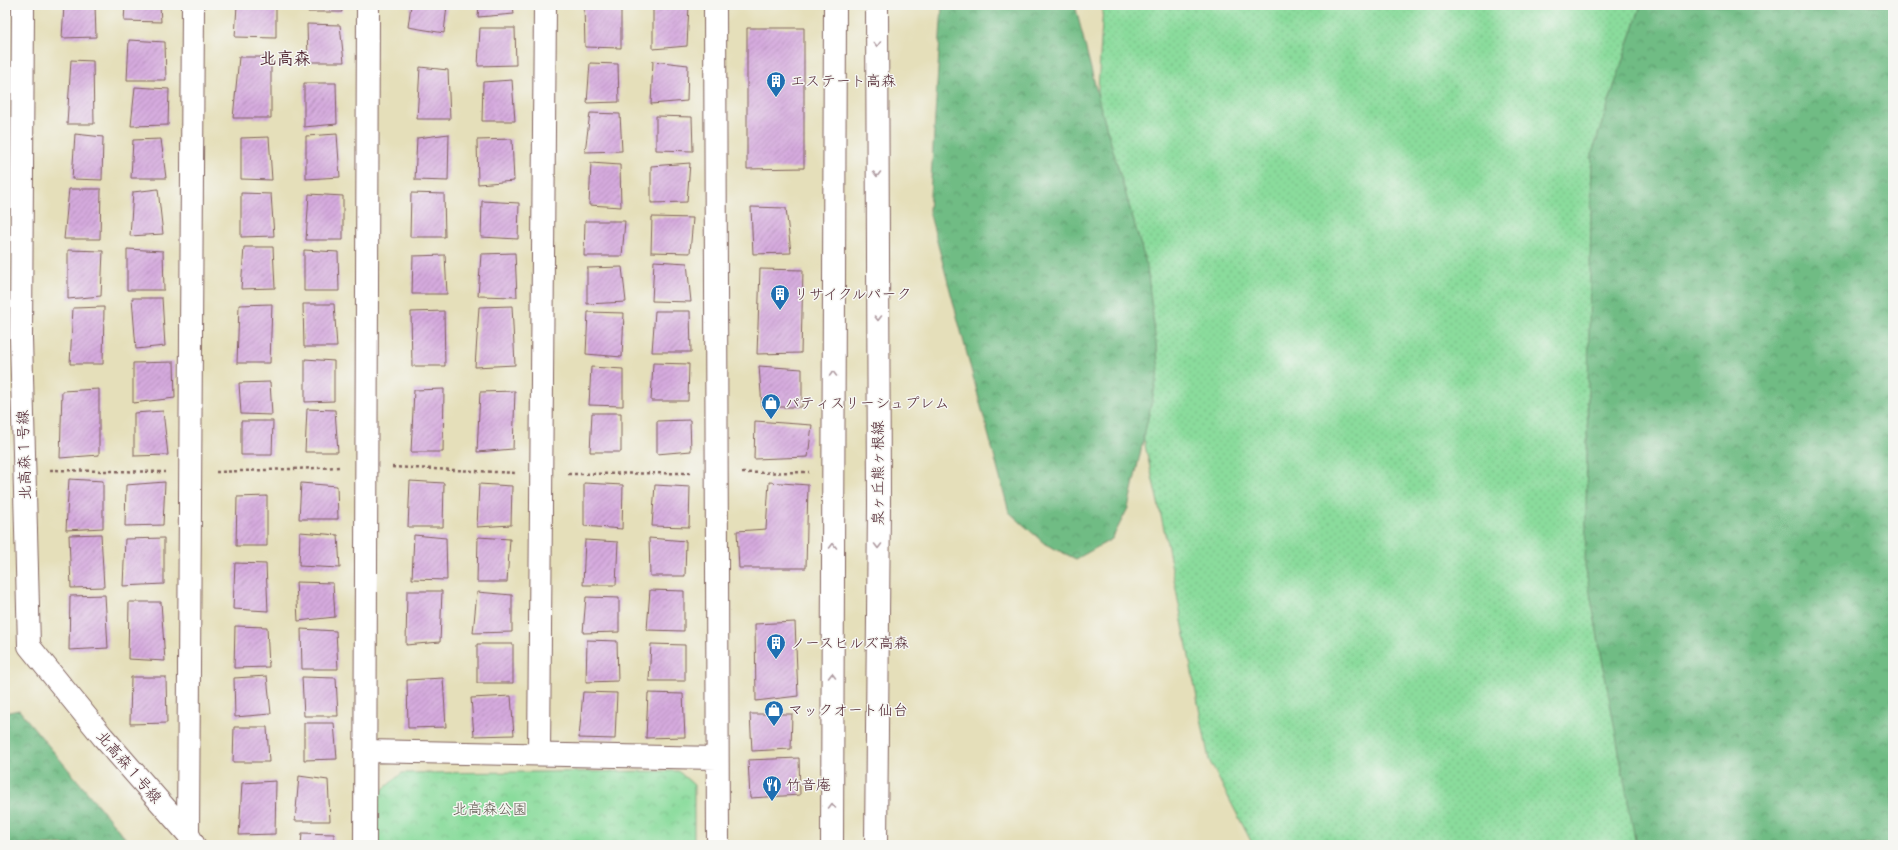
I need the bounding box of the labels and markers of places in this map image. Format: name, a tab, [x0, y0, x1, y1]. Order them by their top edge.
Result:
building icon: エステート高森	[765, 70, 787, 98]
place label: エステート高森	[790, 72, 896, 90]
building icon: リサイクルパーク	[769, 283, 791, 311]
place label: リサイクルパーク	[794, 285, 912, 303]
shop icon: パティスリーシュプレム	[760, 392, 782, 420]
place label: パティスリーシュプレム	[785, 394, 949, 412]
building icon: ノースヒルズ高森	[765, 632, 787, 660]
place label: ノースヒルズ高森	[790, 634, 909, 652]
shop icon: マックオート仙台	[763, 699, 785, 727]
place label: マックオート仙台	[788, 701, 908, 719]
restaurant icon: 竹音庵	[761, 774, 783, 802]
place label: 竹音庵	[786, 776, 831, 794]

